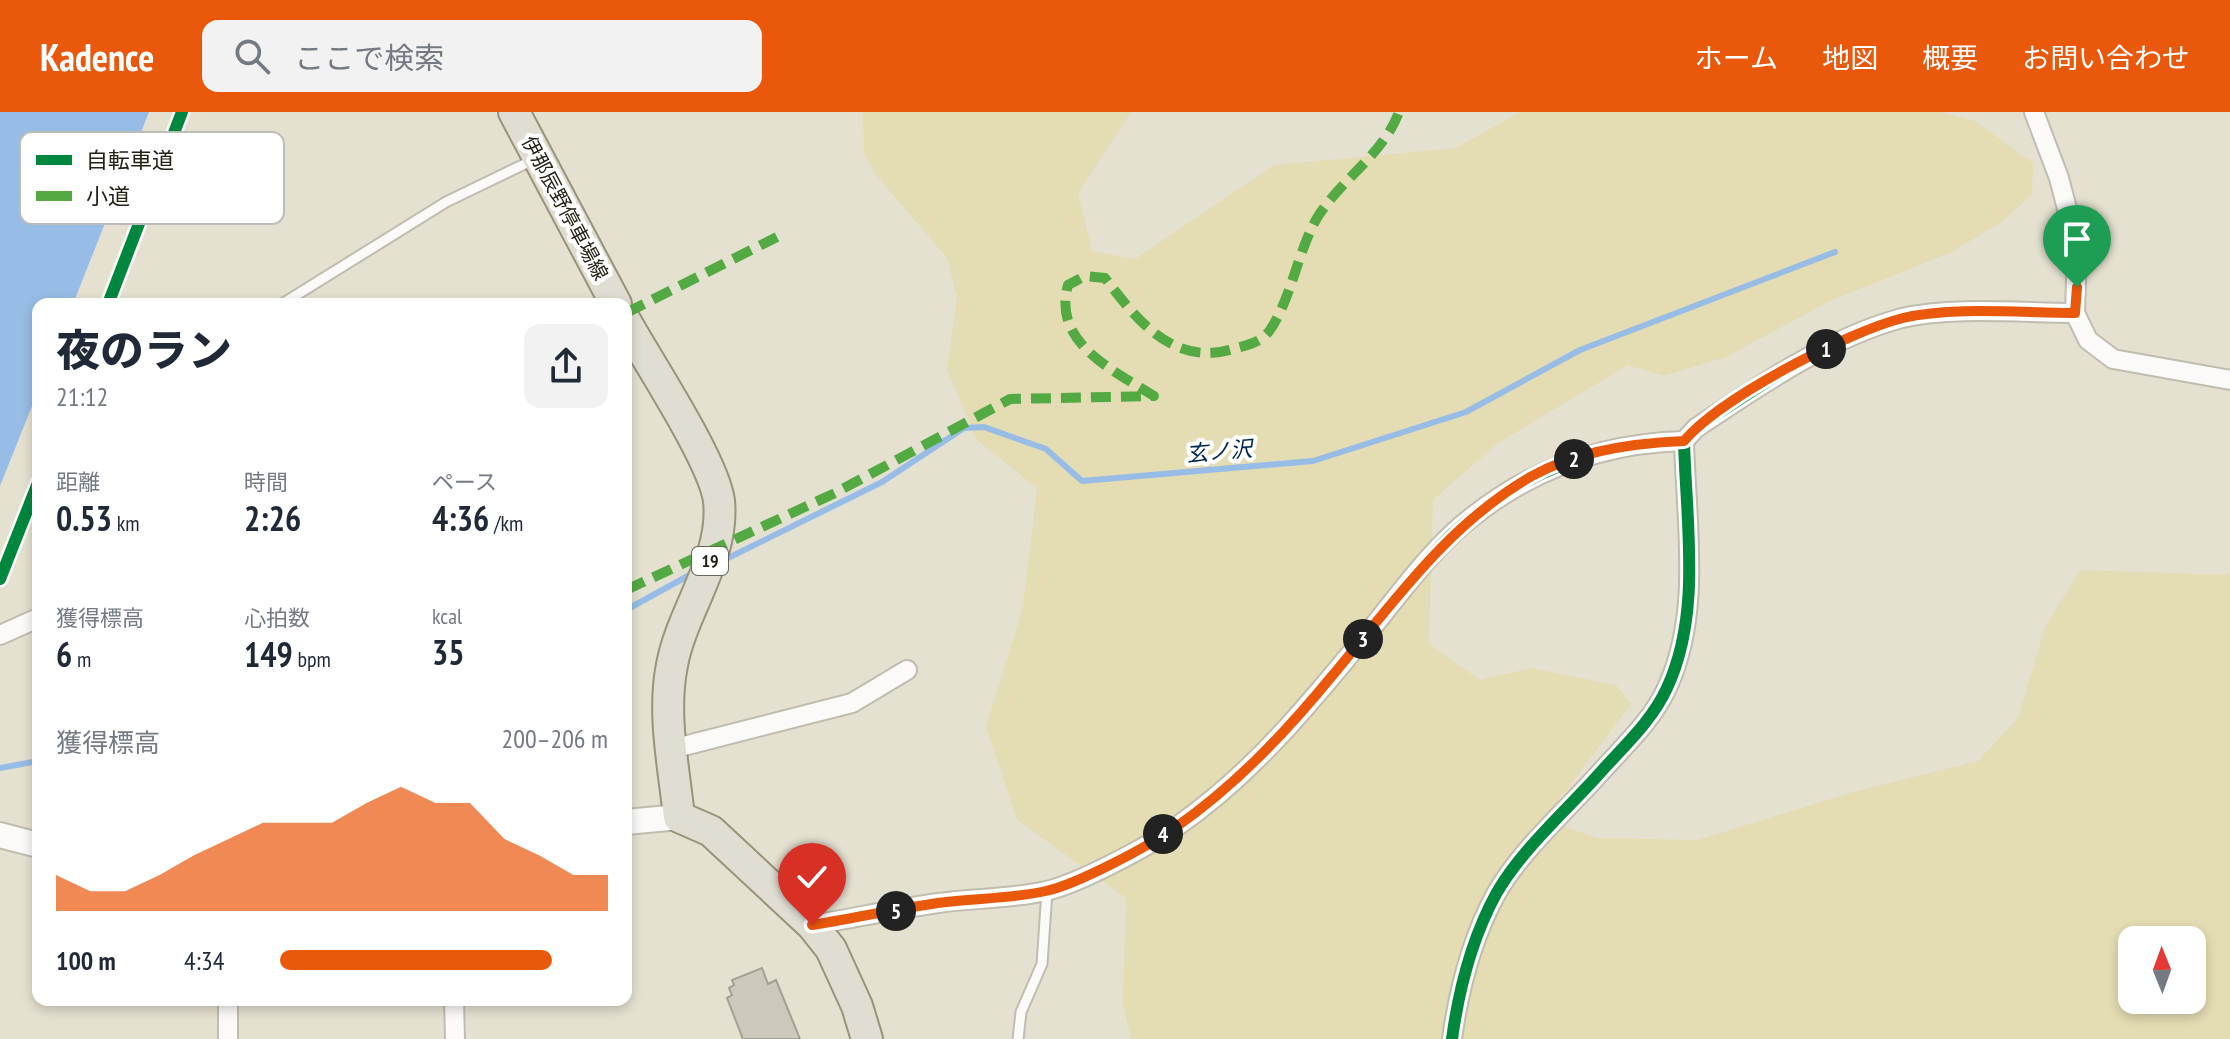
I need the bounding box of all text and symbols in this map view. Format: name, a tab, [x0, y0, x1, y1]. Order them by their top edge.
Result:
search box	[202, 20, 762, 92]
text: Kadence	[40, 32, 154, 81]
icon: search	[230, 34, 274, 78]
text: ここで検索	[294, 38, 444, 77]
text: ホーム	[1695, 39, 1778, 76]
text: 地図	[1822, 39, 1878, 76]
text: 概要	[1922, 39, 1978, 76]
text: お問い合わせ	[2022, 39, 2190, 76]
street label: 伊那辰野停車場線	[516, 131, 614, 285]
legend	[20, 132, 284, 224]
text: 自転車道	[86, 146, 174, 174]
text: 小道	[86, 182, 130, 210]
pin	[2043, 205, 2111, 287]
icon: arrive	[2055, 217, 2099, 261]
text: 夜のラン	[56, 321, 232, 378]
button: share	[524, 324, 608, 408]
pin: 1	[1806, 329, 1846, 369]
text: 1	[1821, 335, 1831, 363]
text: 21:12	[56, 380, 108, 413]
water label: 玄ノ沢	[1185, 434, 1256, 468]
pin: 2	[1554, 439, 1594, 479]
text: 2	[1569, 445, 1579, 473]
text: 距離	[56, 468, 100, 496]
text: 時間	[244, 468, 288, 496]
text: ペース	[432, 468, 497, 496]
text: 0.53	[56, 496, 112, 540]
text: 2:26	[244, 496, 301, 540]
text: 4:36	[432, 496, 489, 540]
text: km	[112, 509, 140, 537]
text: /km	[489, 509, 523, 537]
road number: 19	[692, 547, 728, 575]
text: kcal	[432, 602, 462, 630]
text: 獲得標高	[56, 604, 144, 632]
text: 心拍数	[244, 604, 310, 632]
pin: 3	[1343, 619, 1383, 659]
text: 3	[1358, 625, 1368, 653]
text: 35	[432, 630, 465, 674]
text: 6	[56, 632, 72, 676]
text: 149	[244, 632, 293, 676]
text: m	[72, 645, 91, 673]
text: bpm	[293, 645, 331, 673]
text: 200–206 m	[502, 722, 608, 755]
text: 獲得標高	[56, 726, 160, 759]
pin: 4	[1143, 814, 1183, 854]
text: 4	[1158, 820, 1168, 848]
pin	[778, 843, 846, 925]
icon: check	[790, 855, 834, 899]
pin: 5	[876, 891, 916, 931]
text: 5	[891, 897, 901, 925]
north arrow	[2118, 926, 2206, 1014]
map controls	[2118, 926, 2206, 1014]
text: 100 m	[56, 944, 116, 977]
text: 4:34	[184, 944, 224, 977]

